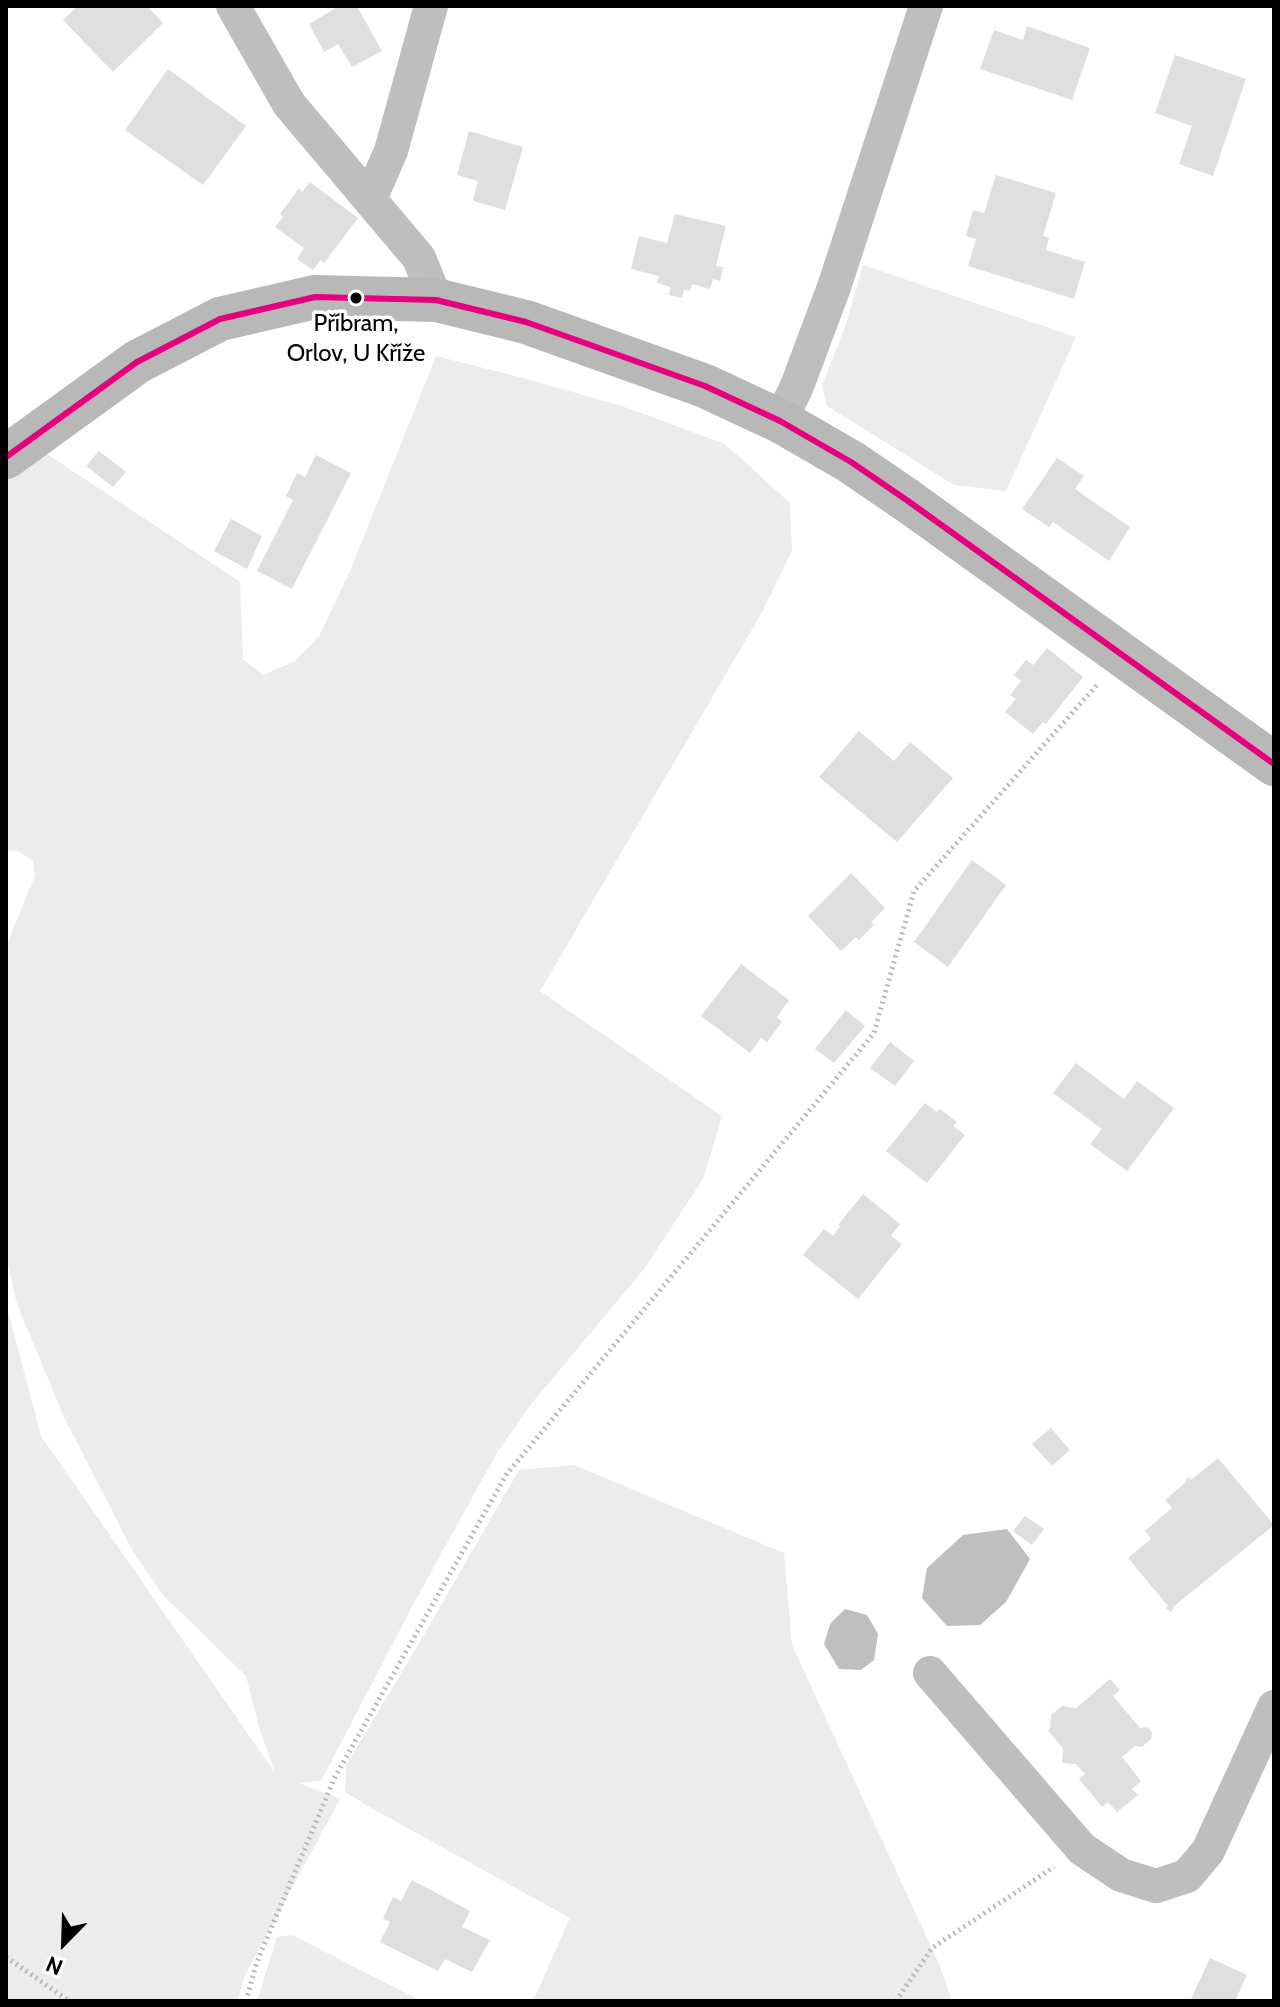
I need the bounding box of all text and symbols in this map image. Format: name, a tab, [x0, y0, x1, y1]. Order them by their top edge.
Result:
marker: Příbram, Orlov, U Kříže	[348, 290, 364, 306]
place label: Příbram, Orlov, U Kříže	[287, 310, 425, 366]
north arrow	[24, 1903, 104, 1983]
text: N	[42, 1950, 67, 1981]

